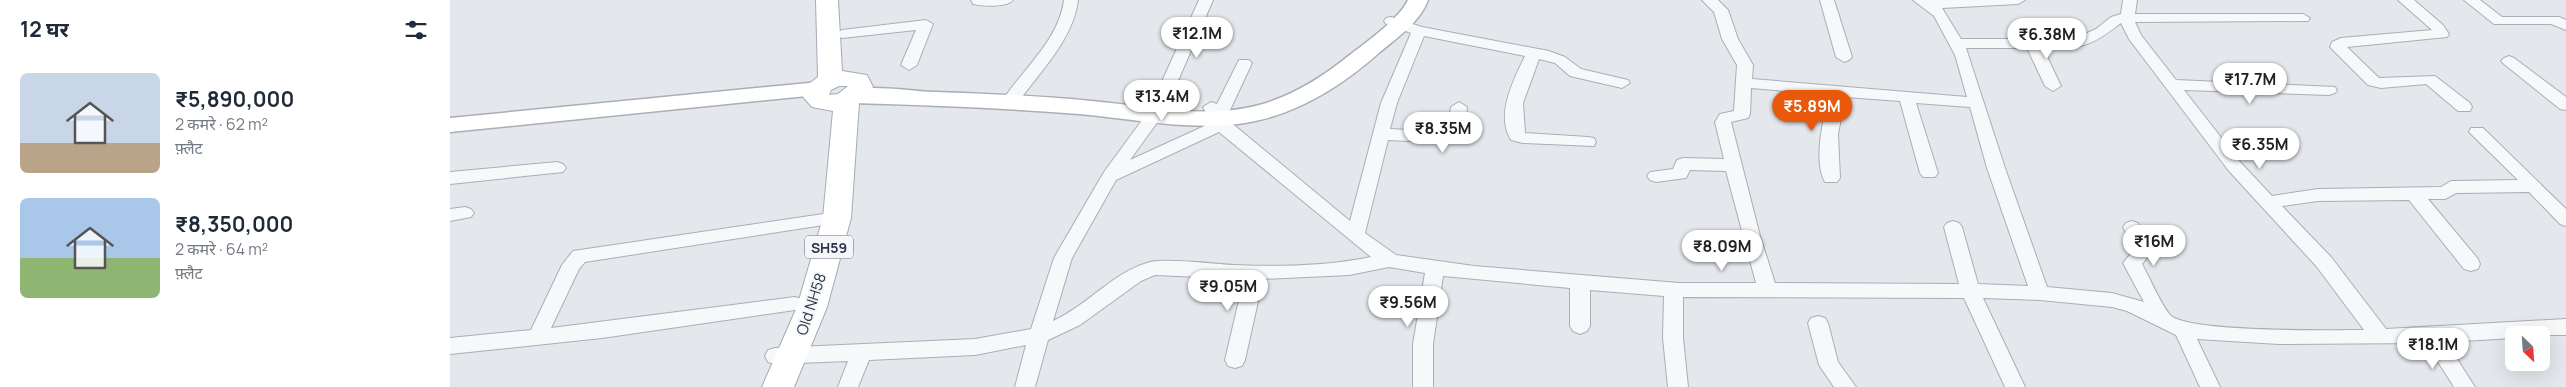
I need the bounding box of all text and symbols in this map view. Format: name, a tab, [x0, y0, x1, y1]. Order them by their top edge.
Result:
text: 12 घर	[20, 15, 69, 43]
icon: filters	[402, 16, 430, 44]
pin: ₹12.1M	[1156, 17, 1238, 59]
pin: ₹6.38M	[2006, 18, 2088, 60]
text: ₹12.1M	[1172, 22, 1222, 44]
text: ₹6.38M	[2018, 23, 2076, 45]
pin: ₹17.7M	[2209, 62, 2291, 105]
text: ₹17.7M	[2224, 68, 2276, 90]
pin: ₹13.4M	[1121, 80, 1203, 122]
text: ₹5,890,000	[175, 85, 294, 113]
text: ₹13.4M	[1135, 85, 1189, 107]
pin: ₹5.89M	[1771, 90, 1853, 132]
icon: home	[60, 93, 120, 153]
text: ₹5.89M	[1783, 95, 1841, 117]
pin: ₹8.35M	[1402, 112, 1484, 154]
text: 2 कमरे · 62 m²	[175, 113, 268, 135]
text: ₹8.35M	[1415, 117, 1471, 139]
pin: ₹6.35M	[2219, 128, 2301, 170]
text: ₹6.35M	[2231, 133, 2289, 155]
text: फ़्लैट	[175, 137, 203, 159]
text: ₹8,350,000	[175, 210, 293, 238]
icon: home	[60, 218, 120, 278]
pin: ₹16M	[2124, 224, 2184, 267]
pin: ₹8.09M	[1681, 230, 1763, 272]
text: ₹16M	[2134, 230, 2174, 252]
text: ₹8.09M	[1693, 235, 1751, 257]
road number: SH59	[805, 236, 853, 258]
text: 2 कमरे · 64 m²	[175, 238, 268, 260]
text: फ़्लैट	[175, 262, 203, 284]
street label: Old NH58	[791, 270, 831, 338]
pin: ₹9.05M	[1187, 270, 1269, 312]
text: ₹9.05M	[1199, 275, 1257, 297]
pin: ₹9.56M	[1367, 286, 1449, 328]
text: ₹9.56M	[1379, 291, 1437, 313]
north arrow	[2505, 326, 2550, 371]
map controls	[2505, 326, 2550, 371]
pin: ₹18.1M	[2392, 328, 2474, 370]
text: ₹18.1M	[2408, 333, 2458, 355]

